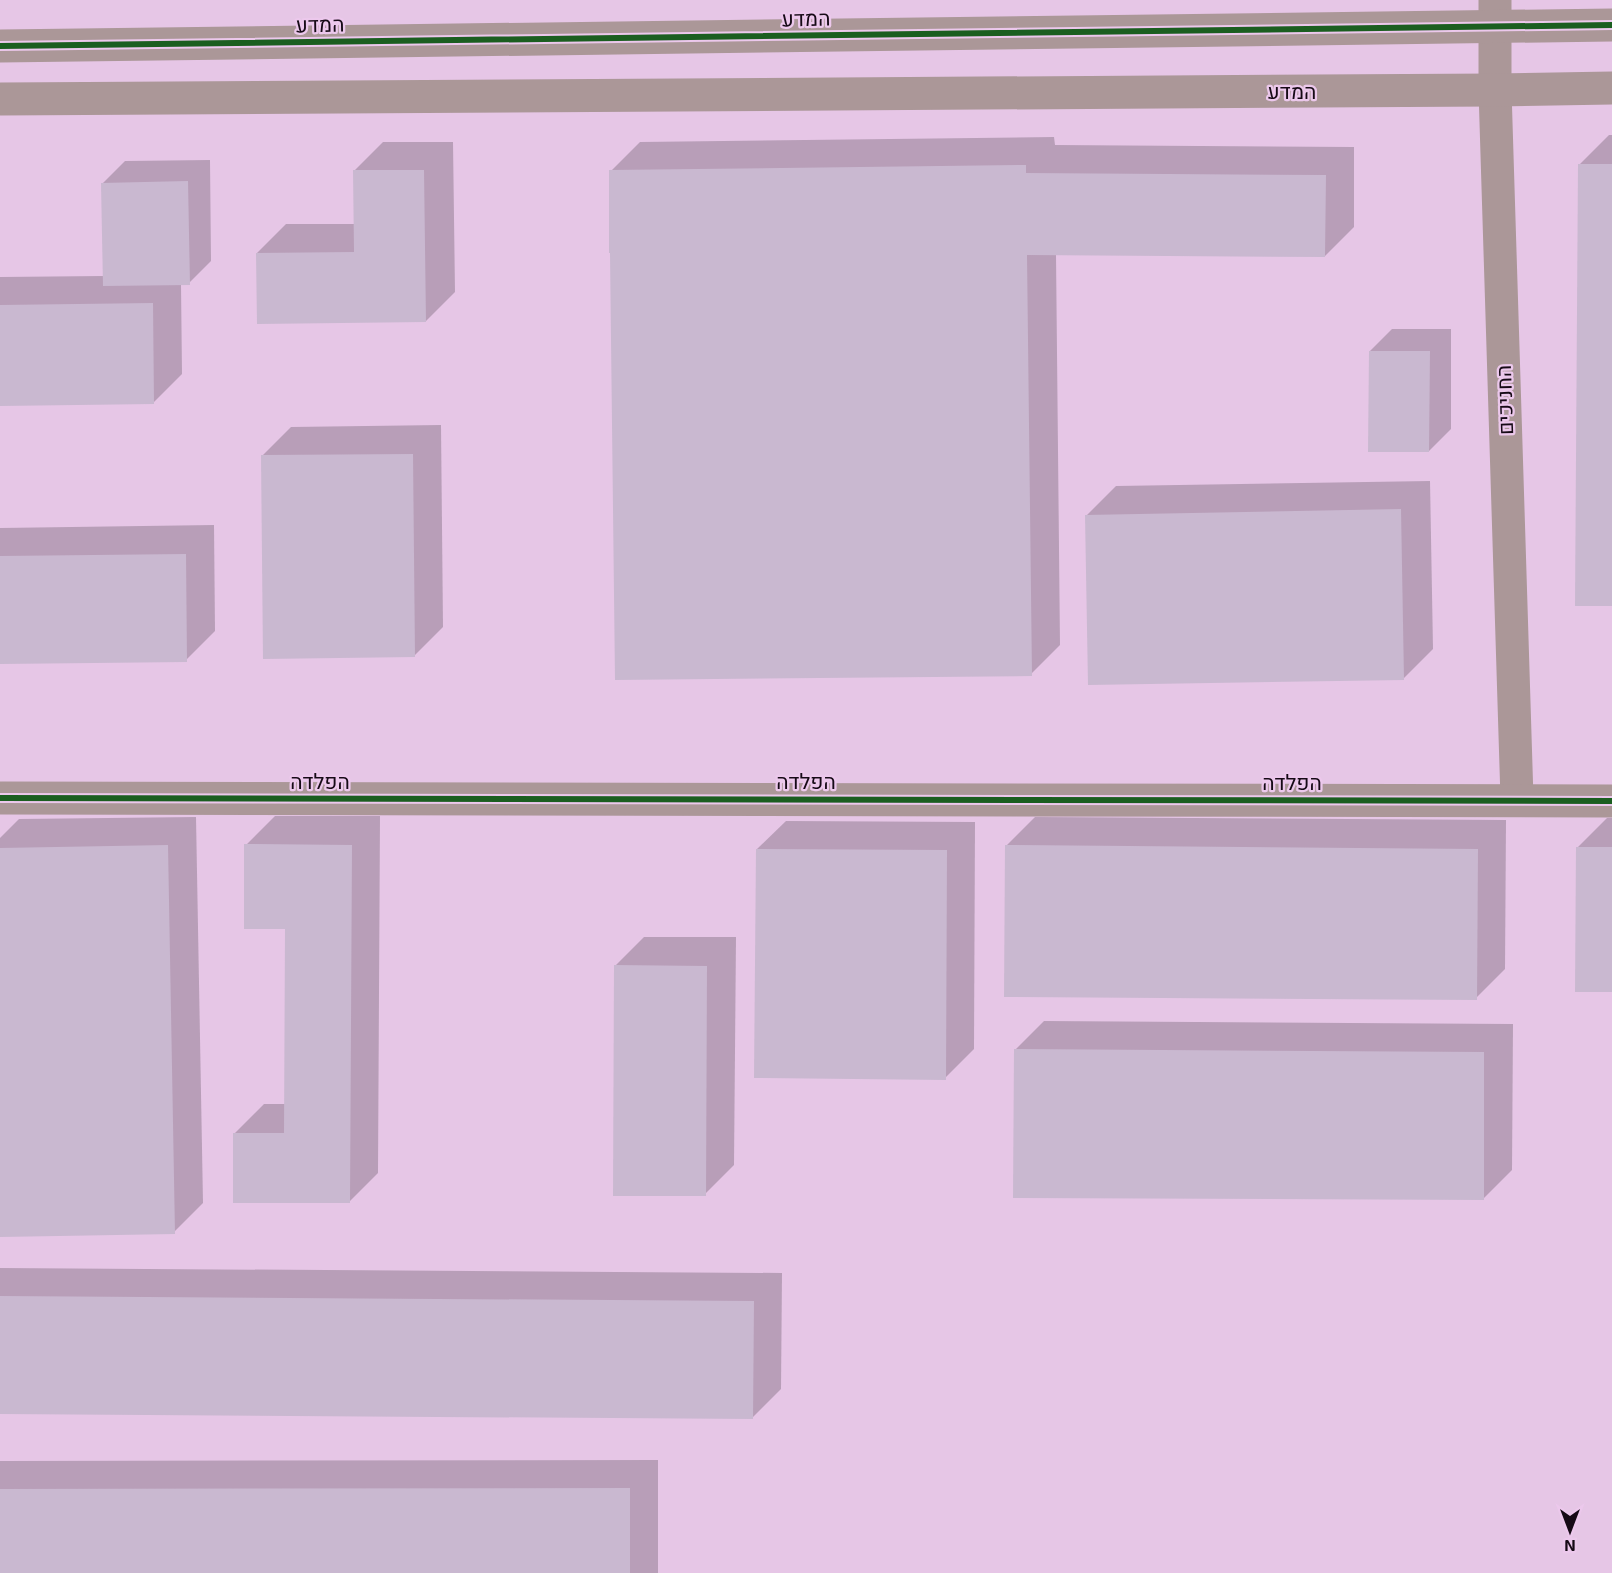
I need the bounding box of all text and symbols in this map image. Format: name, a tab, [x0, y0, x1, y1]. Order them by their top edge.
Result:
street label: המדע	[781, 5, 831, 30]
street label: המדע	[295, 11, 345, 36]
street label: המדע	[1268, 78, 1316, 103]
street label: החניכים	[1490, 365, 1517, 435]
street label: הפלדה	[290, 768, 350, 793]
street label: הפלדה	[776, 768, 836, 793]
street label: הפלדה	[1262, 769, 1322, 794]
north arrow	[1540, 1501, 1600, 1561]
text: N	[1564, 1537, 1576, 1556]

